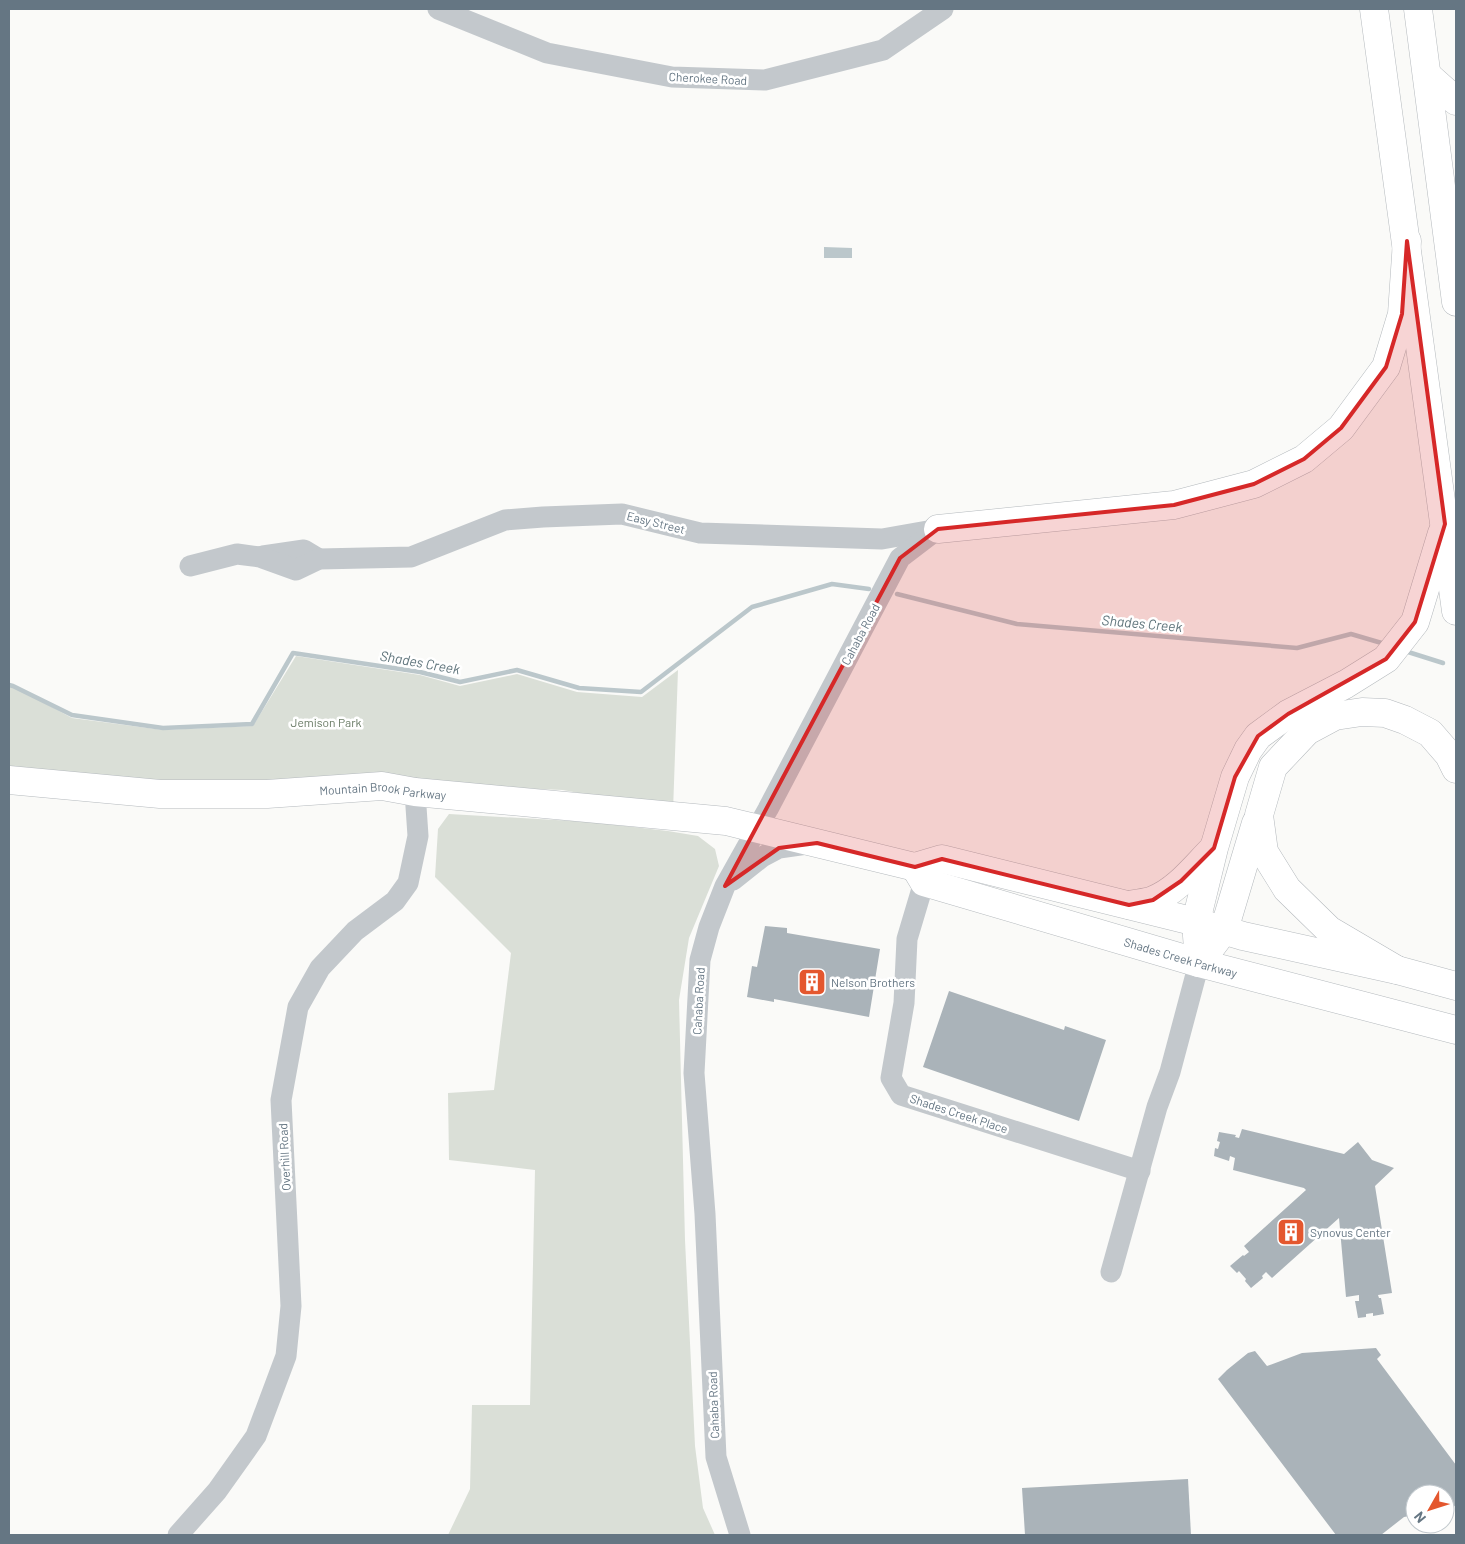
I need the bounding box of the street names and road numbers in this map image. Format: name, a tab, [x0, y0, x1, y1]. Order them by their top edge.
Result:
street label: Cherokee Road	[668, 69, 748, 87]
street label: Easy Street	[625, 508, 687, 536]
street label: Cahaba Road	[838, 601, 882, 667]
street label: Mountain Brook Parkway	[319, 779, 447, 802]
street label: Shades Creek Parkway	[1122, 934, 1239, 980]
street label: Cahaba Road	[689, 967, 707, 1035]
street label: Shades Creek Place	[908, 1091, 1010, 1135]
street label: Overhill Road	[275, 1123, 293, 1191]
street label: Cahaba Road	[705, 1371, 721, 1439]

